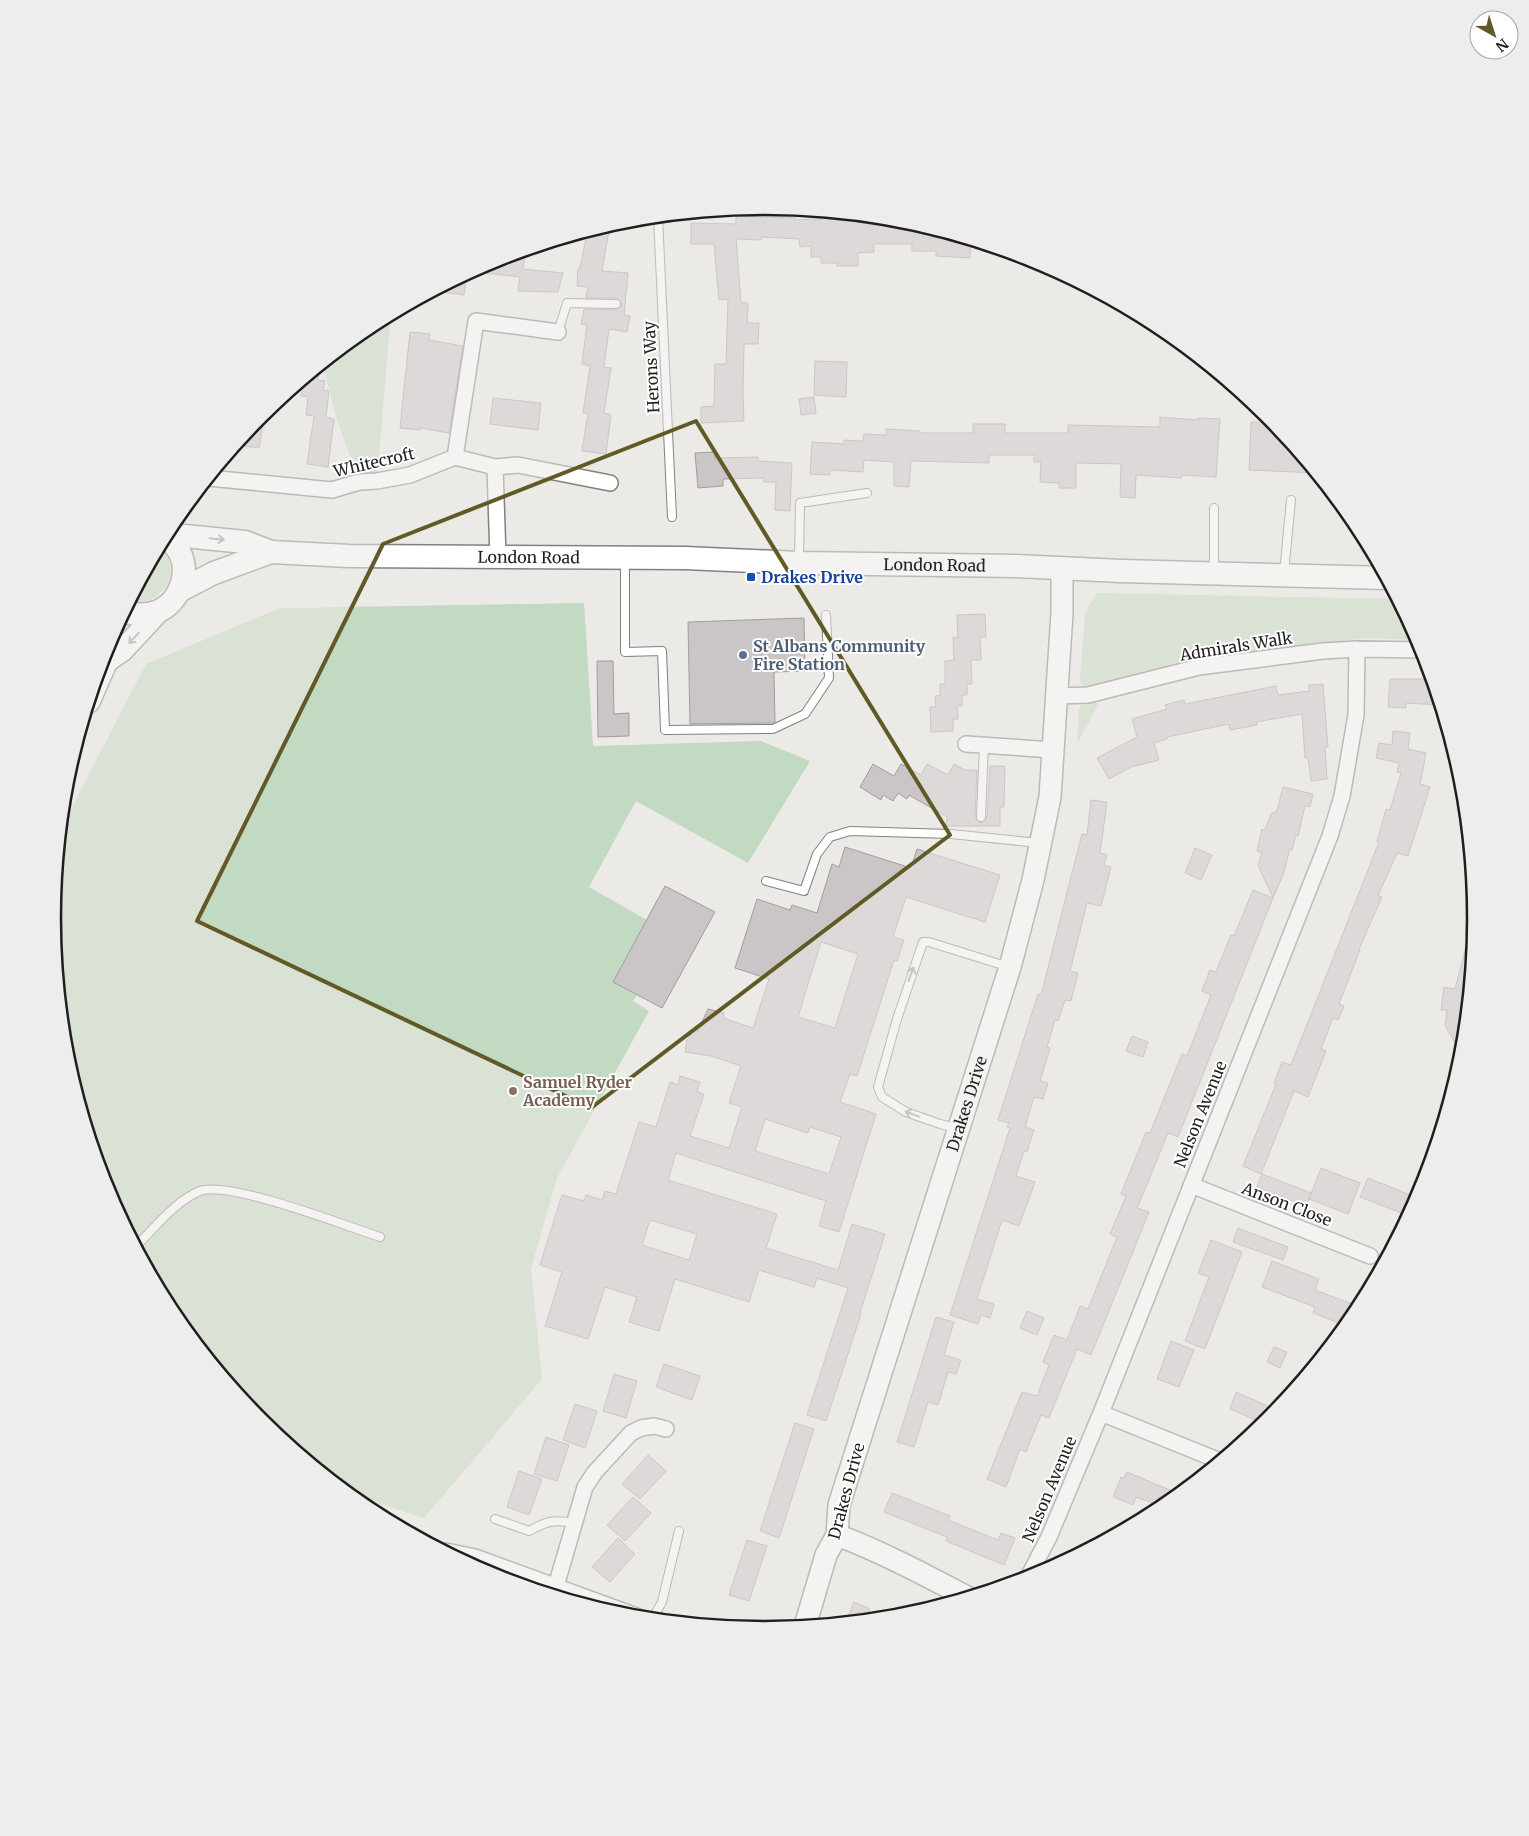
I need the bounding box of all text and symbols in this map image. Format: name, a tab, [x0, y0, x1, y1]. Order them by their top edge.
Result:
north arrow	[1469, 10, 1519, 60]
text: N	[1492, 35, 1512, 56]
street label: Herons Way	[639, 320, 663, 414]
street label: Whitecroft	[330, 443, 417, 481]
one-way arrow	[209, 534, 225, 544]
street label: London Road	[477, 547, 580, 567]
street label: London Road	[883, 554, 986, 576]
place label: Drakes Drive	[761, 567, 863, 587]
marker: Drakes Drive	[745, 571, 757, 583]
street label: Admirals Walk	[1177, 627, 1294, 665]
one-way arrow	[128, 631, 140, 644]
place label: St Albans Community Fire Station	[753, 636, 926, 674]
marker: St Albans Community Fire Station	[737, 649, 749, 661]
one-way arrow	[907, 967, 916, 983]
street label: Drakes Drive	[942, 1053, 991, 1154]
street label: Nelson Avenue	[1170, 1058, 1230, 1170]
place label: Samuel Ryder Academy	[522, 1072, 632, 1110]
marker: Samuel Ryder Academy	[507, 1085, 519, 1097]
one-way arrow	[905, 1109, 920, 1118]
street label: Anson Close	[1238, 1177, 1335, 1230]
street label: Nelson Avenue	[1018, 1433, 1080, 1545]
street label: Drakes Drive	[824, 1441, 868, 1541]

